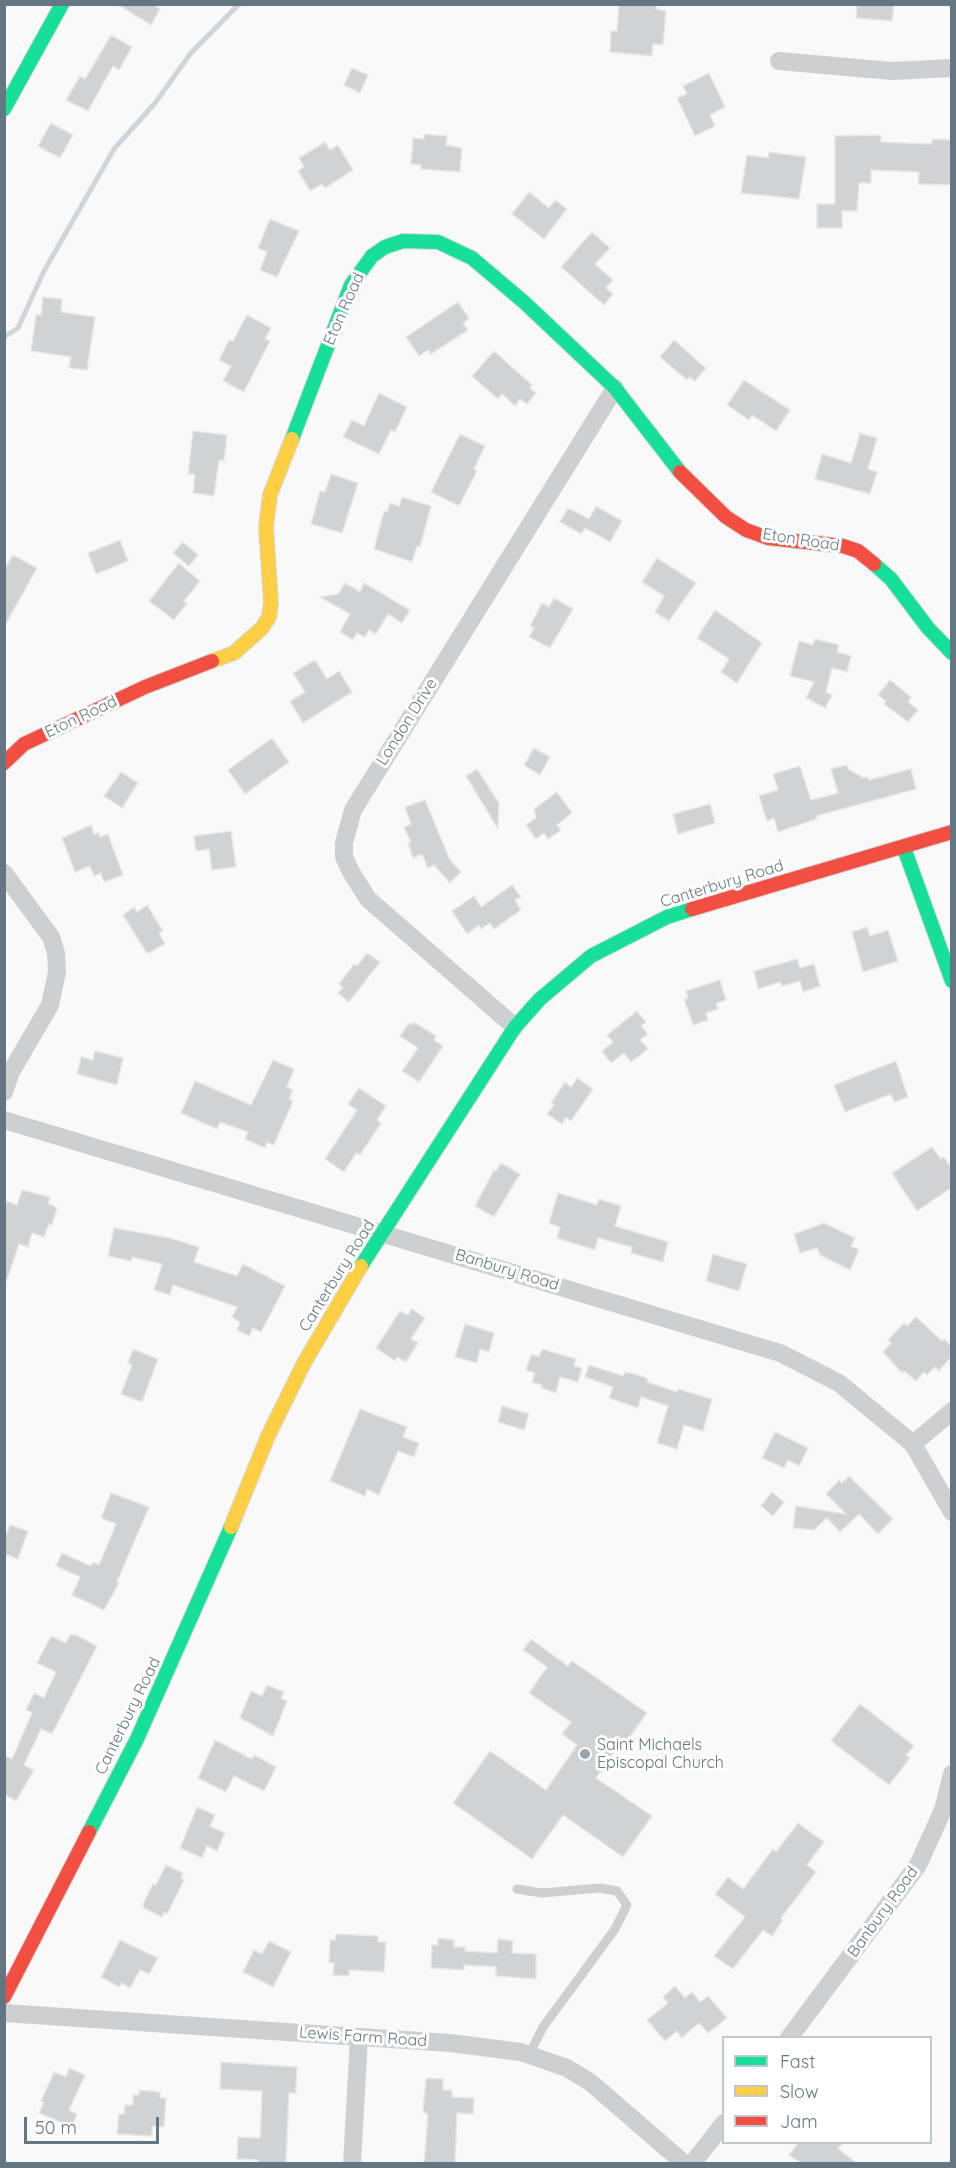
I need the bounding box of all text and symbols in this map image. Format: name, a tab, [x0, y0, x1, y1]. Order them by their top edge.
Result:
street label: Eton Road	[319, 270, 369, 348]
street label: Eton Road	[761, 524, 841, 556]
street label: London Drive	[373, 675, 441, 769]
street label: Eton Road	[42, 692, 120, 742]
street label: Canterbury Road	[658, 856, 786, 912]
street label: Canterbury Road	[295, 1217, 379, 1335]
street label: Banbury Road	[453, 1245, 561, 1295]
street label: Canterbury Road	[91, 1654, 165, 1778]
place label: Saint Michaels Episcopal Church	[597, 1735, 724, 1773]
marker: Saint Michaels Episcopal Church	[578, 1747, 592, 1761]
street label: Banbury Road	[844, 1863, 922, 1961]
street label: Lewis Farm Road	[298, 2023, 428, 2051]
legend	[722, 2036, 932, 2144]
text: Fast	[780, 2050, 815, 2073]
text: Slow	[780, 2080, 818, 2103]
scale bar	[27, 2105, 162, 2143]
text: Jam	[780, 2110, 818, 2133]
text: 50 m	[35, 2116, 77, 2139]

